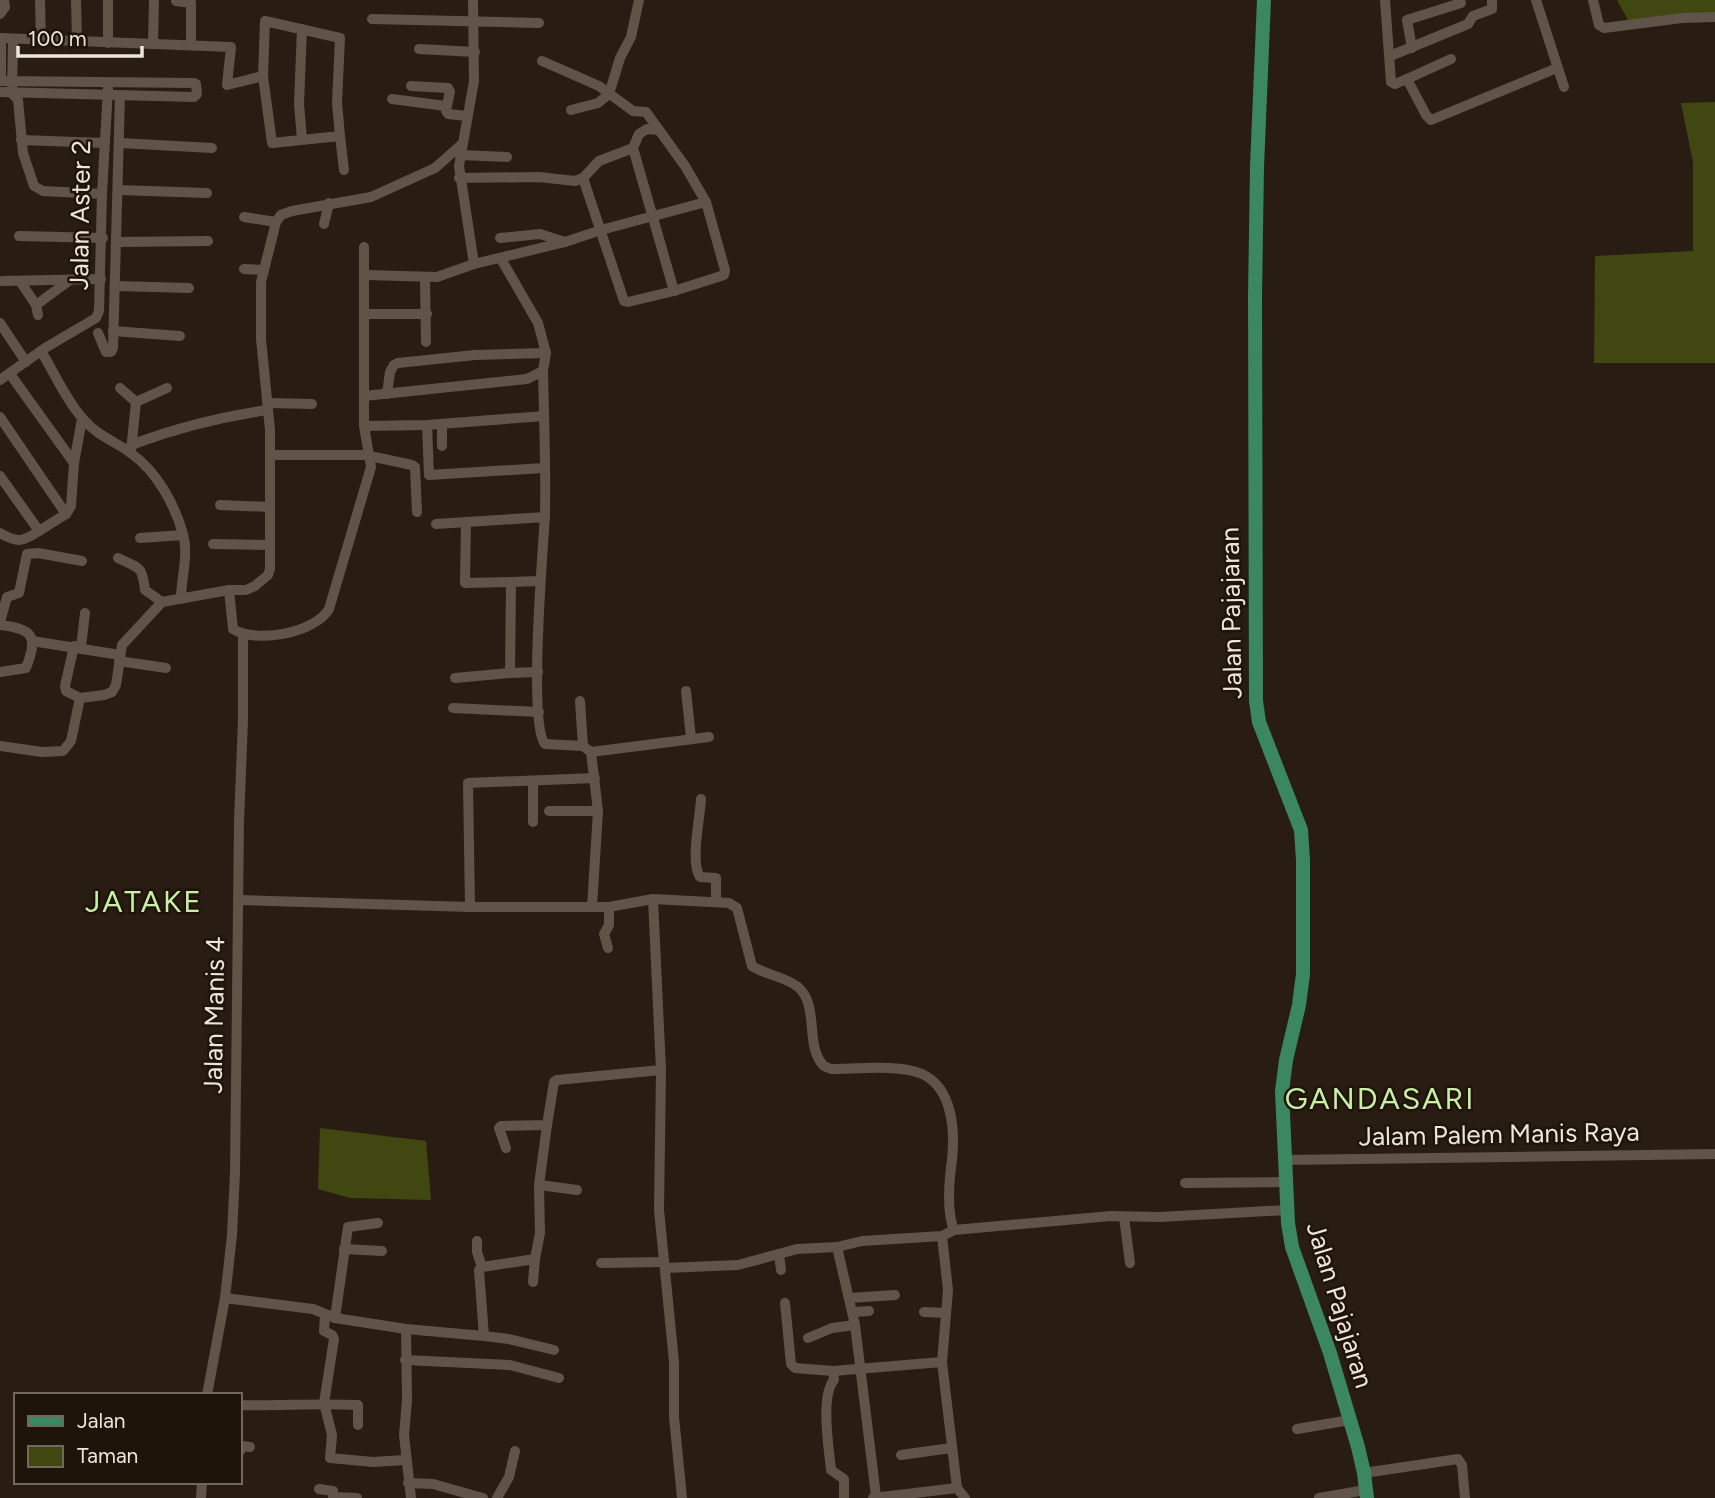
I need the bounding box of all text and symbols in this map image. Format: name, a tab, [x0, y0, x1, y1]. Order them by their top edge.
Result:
scale bar	[18, 14, 142, 58]
text: 100 m	[28, 26, 87, 51]
street label: Jalan Aster 2	[63, 140, 97, 290]
street label: Jalan Pajajaran	[1214, 527, 1248, 699]
district label: JATAKE	[85, 883, 203, 920]
street label: Jalan Manis 4	[197, 936, 231, 1094]
district label: GANDASARI	[1285, 1080, 1475, 1117]
street label: Jalam Palem Manis Raya	[1358, 1116, 1640, 1152]
street label: Jalan Pajajaran	[1300, 1218, 1380, 1392]
legend	[14, 1393, 242, 1484]
text: Jalan	[77, 1408, 126, 1433]
text: Taman	[77, 1443, 138, 1468]

